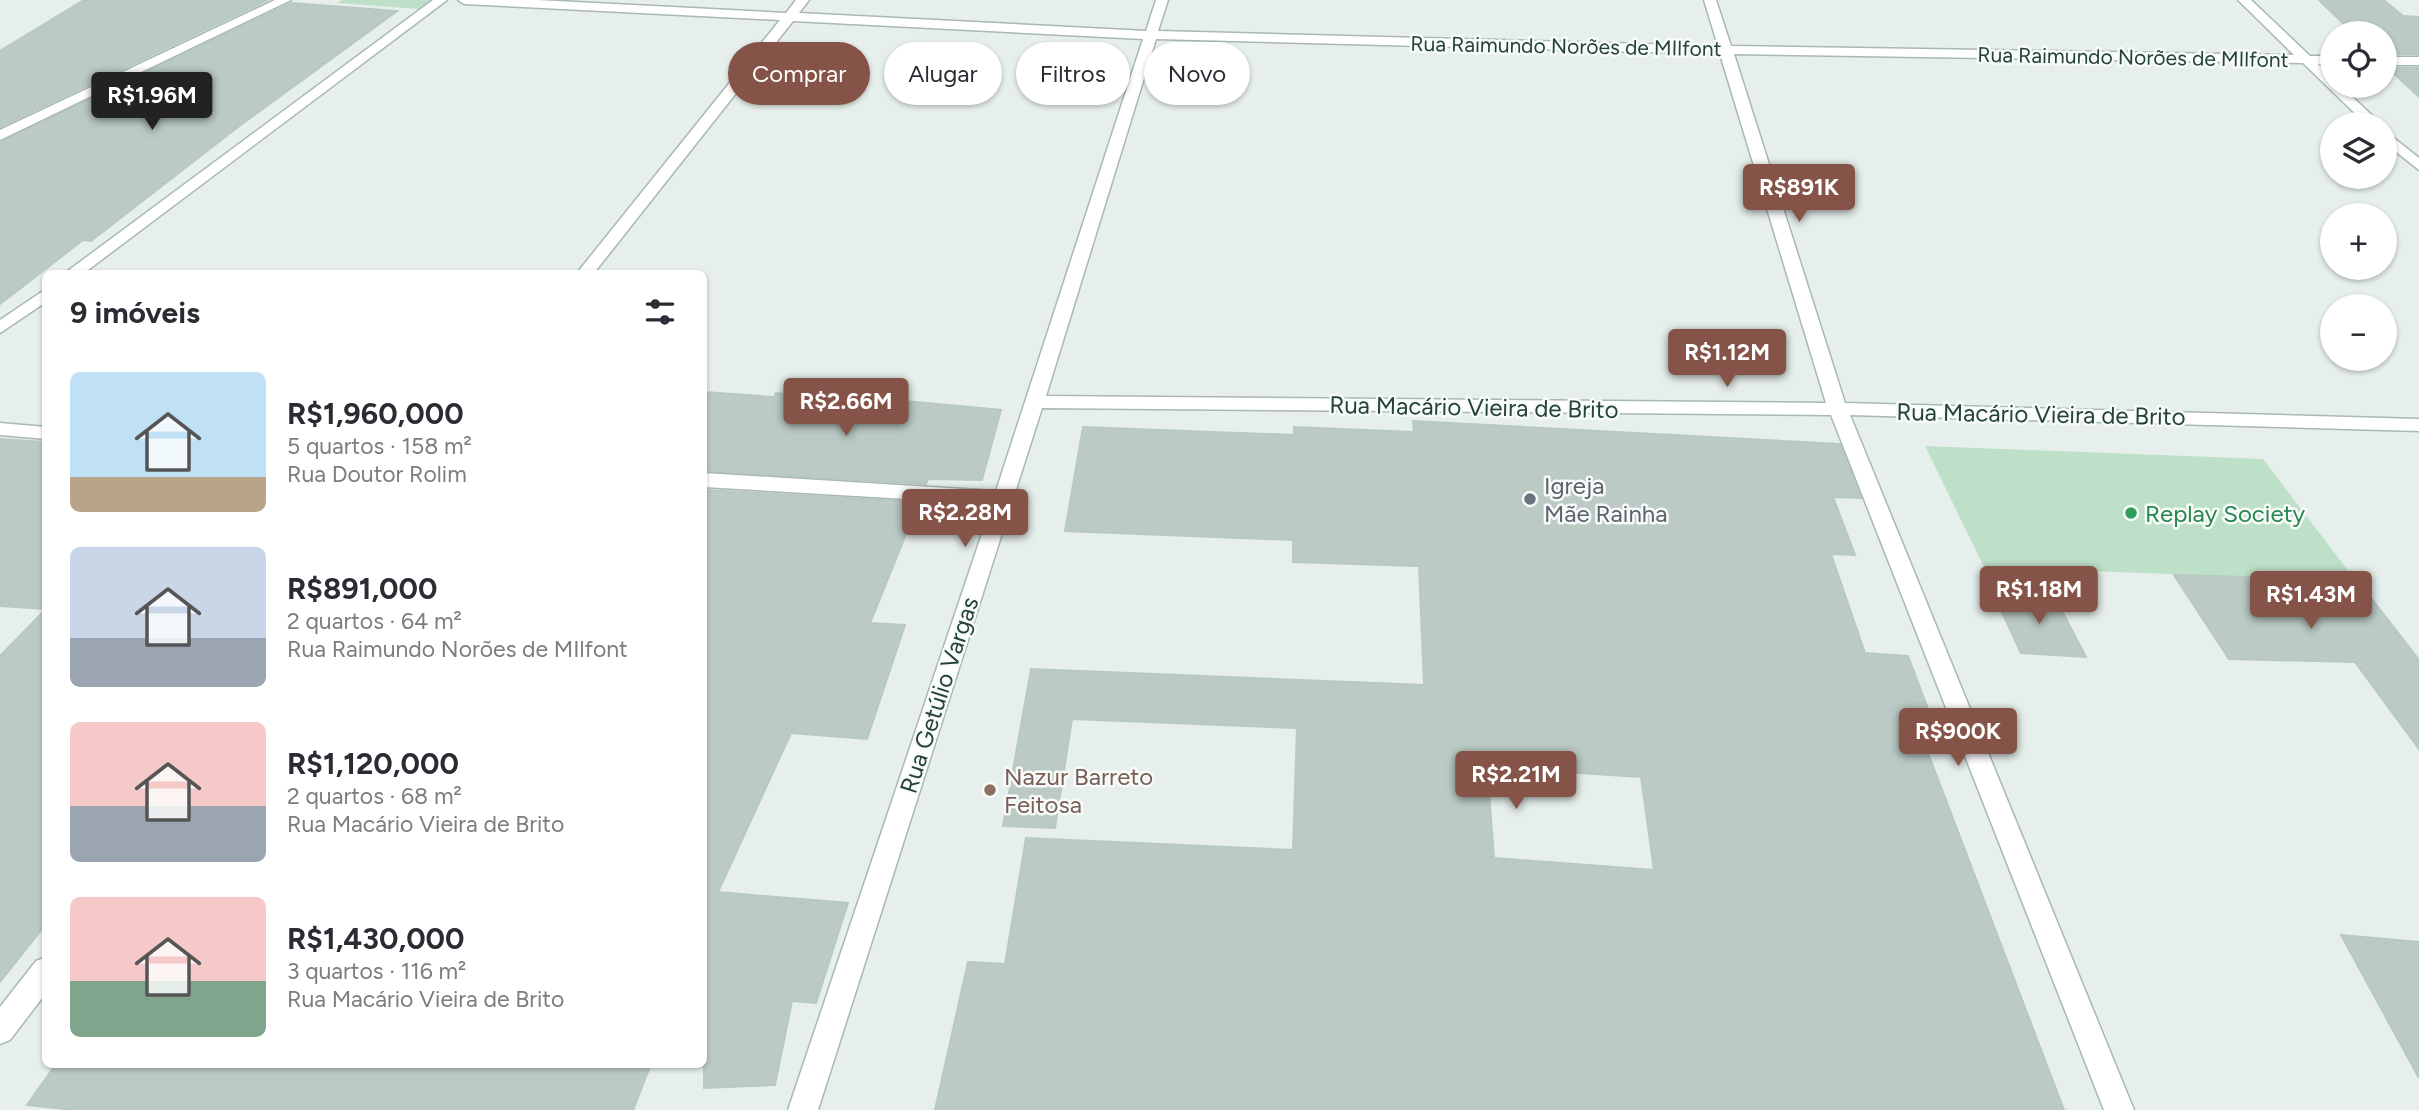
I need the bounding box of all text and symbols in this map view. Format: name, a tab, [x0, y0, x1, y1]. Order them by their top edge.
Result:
map controls	[2320, 21, 2397, 371]
button: locate	[2320, 21, 2397, 98]
street label: Rua Raimundo Norões de MIlfont	[1410, 31, 1722, 61]
chip: Comprar	[728, 42, 870, 105]
chip: Alugar	[884, 42, 1002, 105]
chip: Filtros	[1016, 42, 1130, 105]
chip: Novo	[1144, 42, 1250, 105]
street label: Rua Raimundo Norões de MIlfont	[1977, 42, 2289, 72]
pin: R$1.96M	[87, 72, 217, 132]
text: R$1.96M	[107, 81, 197, 109]
button: layers	[2320, 112, 2397, 189]
pin: R$891K	[1742, 164, 1856, 224]
text: R$891K	[1759, 173, 1839, 201]
button: +	[2320, 203, 2397, 280]
icon: filters	[641, 293, 679, 331]
text: 9 imóveis	[70, 294, 200, 331]
button: −	[2320, 294, 2397, 371]
pin: R$1.12M	[1662, 330, 1792, 389]
text: R$1.12M	[1684, 338, 1770, 366]
pin: R$2.66M	[781, 378, 911, 438]
text: R$2.66M	[800, 387, 893, 415]
street label: Rua Macário Vieira de Brito	[1329, 390, 1619, 424]
text: R$1,960,000	[287, 395, 464, 432]
street label: Rua Macário Vieira de Brito	[1896, 397, 2186, 431]
icon: home	[126, 400, 210, 484]
text: 5 quartos · 158 m²	[287, 432, 472, 460]
text: Rua Doutor Rolim	[287, 460, 467, 488]
place label: Igreja Mãe Rainha	[1544, 471, 1667, 528]
pin: R$2.28M	[900, 490, 1030, 549]
marker: Igreja Mãe Rainha	[1522, 491, 1538, 507]
text: R$2.28M	[918, 498, 1012, 526]
place label: Replay Society	[2145, 499, 2306, 528]
marker: Replay Society	[2123, 505, 2139, 521]
pin: R$1.18M	[1974, 566, 2104, 626]
text: R$891,000	[287, 570, 437, 607]
pin: R$1.43M	[2246, 572, 2376, 631]
icon: home	[126, 575, 210, 659]
text: R$1.18M	[1996, 575, 2082, 603]
text: R$1.43M	[2266, 580, 2356, 608]
street label: Rua Getúlio Vargas	[894, 593, 984, 797]
text: 2 quartos · 64 m²	[287, 607, 462, 635]
text: Rua Raimundo Norões de MIlfont	[287, 635, 628, 663]
pin: R$900K	[1901, 708, 2015, 768]
text: R$900K	[1915, 717, 2001, 745]
text: R$1,120,000	[287, 745, 459, 782]
icon: home	[126, 750, 210, 834]
pin: R$2.21M	[1451, 752, 1581, 811]
text: R$2.21M	[1471, 760, 1561, 788]
place label: Nazur Barreto Feitosa	[1004, 762, 1153, 819]
text: 2 quartos · 68 m²	[287, 782, 462, 810]
marker: Nazur Barreto Feitosa	[982, 782, 998, 798]
text: Rua Macário Vieira de Brito	[287, 810, 564, 838]
text: R$1,430,000	[287, 920, 464, 957]
icon: home	[126, 925, 210, 1009]
text: 3 quartos · 116 m²	[287, 957, 466, 985]
text: Rua Macário Vieira de Brito	[287, 985, 564, 1013]

